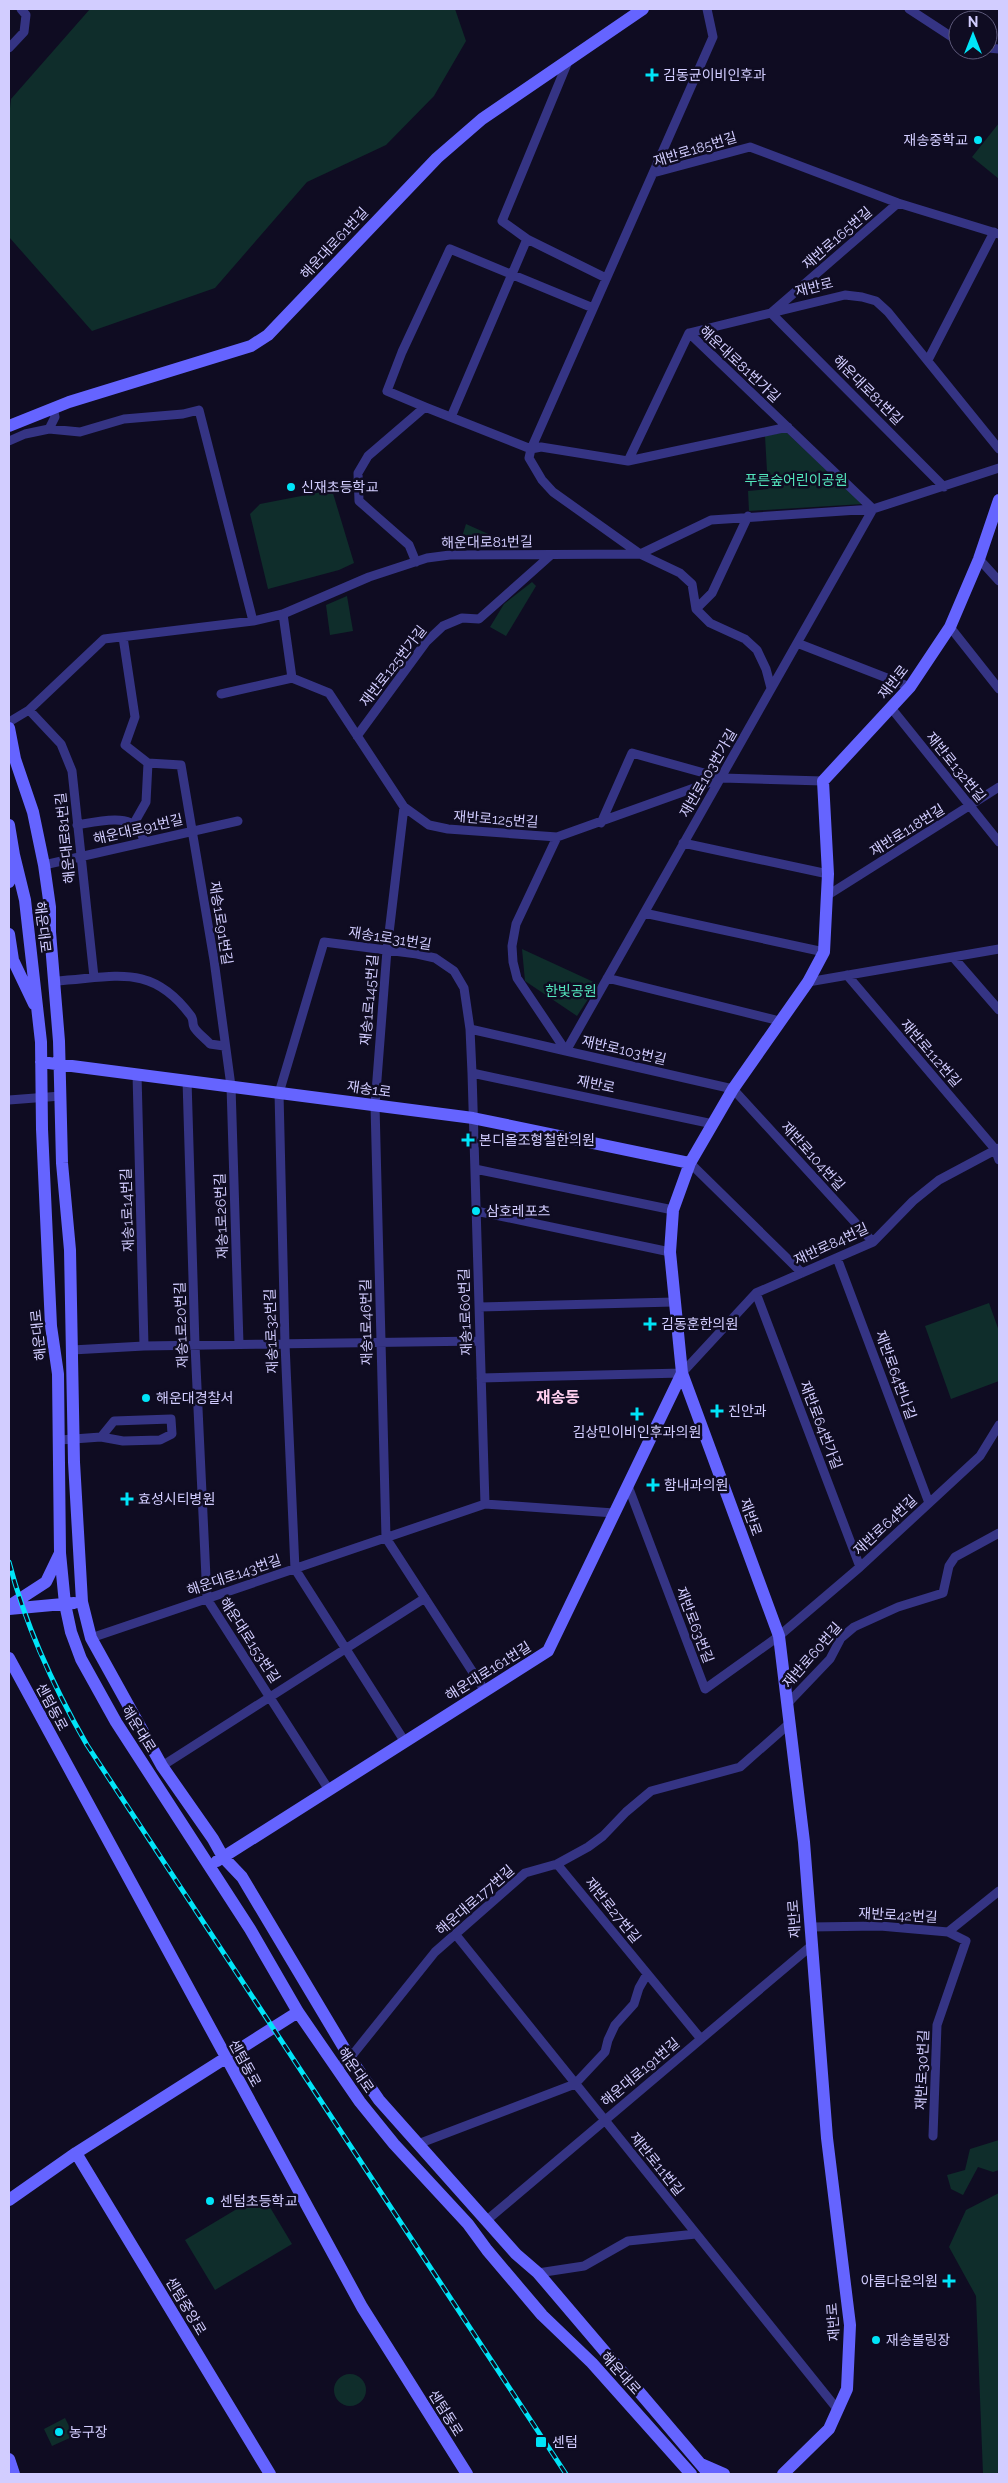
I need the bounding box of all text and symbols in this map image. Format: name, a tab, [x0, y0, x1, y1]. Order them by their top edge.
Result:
north arrow	[948, 10, 998, 60]
text: N	[968, 14, 978, 30]
place label: 김동균이비인후과	[663, 67, 766, 83]
marker: 김동균이비인후과	[645, 68, 659, 82]
street label: 재반로185번길	[651, 129, 739, 169]
place label: 재송중학교	[904, 132, 968, 148]
marker: 재송중학교	[972, 134, 984, 146]
street label: 해운대로61번길	[297, 204, 371, 282]
street label: 재반로165번길	[799, 204, 875, 272]
street label: 재반로	[793, 275, 835, 299]
street label: 해운대로81번가길	[696, 323, 784, 405]
street label: 해운대로81번길	[830, 352, 906, 428]
park label: 푸른숲어린이공원	[744, 472, 848, 488]
place label: 신재초등학교	[301, 479, 378, 495]
marker: 신재초등학교	[285, 481, 297, 493]
street label: 해운대로81번길	[441, 533, 533, 551]
street label: 재반로125번가길	[356, 622, 430, 710]
street label: 재반로	[875, 662, 911, 702]
street label: 재반로103번가길	[676, 726, 740, 820]
street label: 재반로132번길	[923, 729, 989, 805]
street label: 해운대로81번길	[52, 792, 78, 884]
street label: 재반로118번길	[867, 801, 947, 859]
street label: 재반로125번길	[453, 808, 539, 830]
street label: 해운대로91번길	[92, 811, 184, 847]
street label: 재송1로91번길	[206, 880, 236, 966]
street label: 해운대로	[32, 900, 54, 954]
street label: 재송1로31번길	[347, 924, 433, 952]
street label: 재송1로145번길	[357, 954, 381, 1046]
park label: 한빛공원	[545, 983, 597, 999]
street label: 재반로112번길	[898, 1016, 964, 1090]
street label: 재반로103번길	[580, 1032, 668, 1068]
street label: 재반로	[575, 1072, 617, 1096]
street label: 재송1로	[346, 1078, 392, 1100]
street label: 재반로104번길	[778, 1118, 848, 1194]
place label: 본디올조형철한의원	[479, 1132, 595, 1148]
marker: 본디올조형철한의원	[461, 1133, 475, 1147]
street label: 재송1로14번길	[118, 1168, 136, 1252]
street label: 재송1로26번길	[212, 1173, 230, 1259]
place label: 삼호레포츠	[486, 1203, 551, 1219]
marker: 삼호레포츠	[470, 1205, 482, 1217]
street label: 재반로84번길	[791, 1220, 871, 1268]
street label: 재송1로60번길	[455, 1268, 475, 1356]
street label: 재송1로46번길	[357, 1279, 375, 1365]
street label: 재송1로20번길	[171, 1282, 191, 1368]
street label: 재송1로32번길	[262, 1288, 280, 1374]
street label: 해운대로	[27, 1308, 49, 1361]
place label: 김동훈한의원	[661, 1316, 738, 1332]
marker: 김동훈한의원	[643, 1317, 657, 1331]
street label: 재반로64번나길	[873, 1328, 919, 1422]
street label: 재반로64번가길	[797, 1379, 845, 1471]
district label: 재송동	[536, 1388, 580, 1407]
place label: 해운대경찰서	[156, 1390, 233, 1406]
marker: 해운대경찰서	[140, 1392, 152, 1404]
place label: 진안과	[728, 1403, 767, 1419]
marker: 진안과	[710, 1404, 724, 1418]
marker: 김상민이비인후과의원	[630, 1407, 644, 1421]
place label: 김상민이비인후과의원	[573, 1424, 701, 1440]
place label: 함내과의원	[664, 1477, 728, 1493]
marker: 함내과의원	[646, 1478, 660, 1492]
place label: 효성시티병원	[138, 1491, 215, 1507]
marker: 효성시티병원	[120, 1492, 134, 1506]
street label: 재반로64번길	[850, 1492, 920, 1558]
street label: 재반로	[737, 1496, 765, 1538]
street label: 해운대로143번길	[185, 1551, 283, 1599]
street label: 재반로63번길	[673, 1585, 717, 1665]
street label: 해운대로153번길	[216, 1594, 284, 1686]
street label: 재반로60번길	[779, 1619, 845, 1691]
street label: 해운대로161번길	[442, 1638, 534, 1704]
street label: 센텀동로	[33, 1680, 71, 1734]
street label: 해운대로	[119, 1703, 159, 1755]
street label: 해운대로177번길	[433, 1862, 517, 1938]
street label: 재반로27번길	[582, 1874, 644, 1946]
street label: 재반로	[785, 1899, 803, 1939]
street label: 재반로42번길	[858, 1905, 938, 1925]
street label: 재반로30번길	[913, 2030, 931, 2110]
street label: 해운대로191번길	[598, 2035, 682, 2109]
street label: 센텀동로	[226, 2037, 265, 2090]
street label: 해운대로	[335, 2044, 377, 2096]
street label: 재반로11번길	[627, 2129, 687, 2199]
place label: 센텀초등학교	[220, 2193, 297, 2209]
marker: 센텀초등학교	[204, 2195, 216, 2207]
place label: 아름다운의원	[861, 2273, 938, 2289]
street label: 센텀중앙로	[163, 2274, 210, 2338]
marker: 아름다운의원	[942, 2274, 956, 2288]
street label: 재반로	[824, 2302, 842, 2342]
place label: 재송볼링장	[886, 2332, 951, 2348]
marker: 재송볼링장	[870, 2334, 882, 2346]
street label: 해운대로	[598, 2348, 644, 2398]
street label: 센텀동로	[426, 2387, 466, 2439]
place label: 농구장	[69, 2424, 108, 2440]
marker: 농구장	[53, 2426, 65, 2438]
place label: 센텀	[552, 2434, 578, 2450]
marker: 센텀	[534, 2435, 548, 2449]

